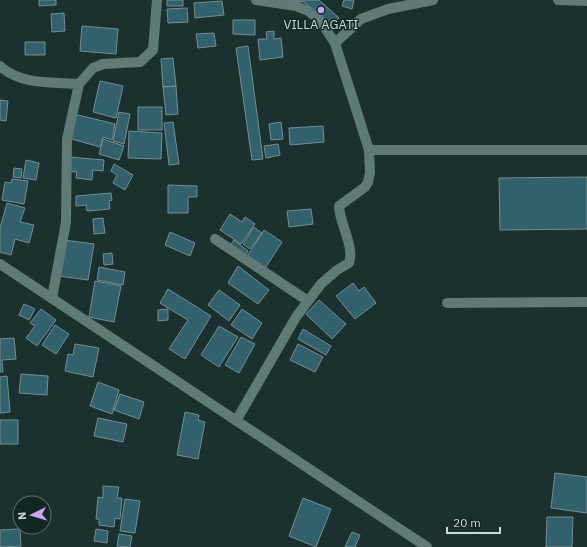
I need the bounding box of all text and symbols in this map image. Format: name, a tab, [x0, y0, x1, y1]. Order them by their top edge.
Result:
marker: VILLA AGATI	[316, 5, 326, 15]
place label: VILLA AGATI	[284, 16, 359, 33]
north arrow	[12, 495, 52, 535]
scale bar	[447, 509, 500, 535]
text: N	[15, 511, 29, 520]
text: 20 m	[453, 515, 481, 530]

